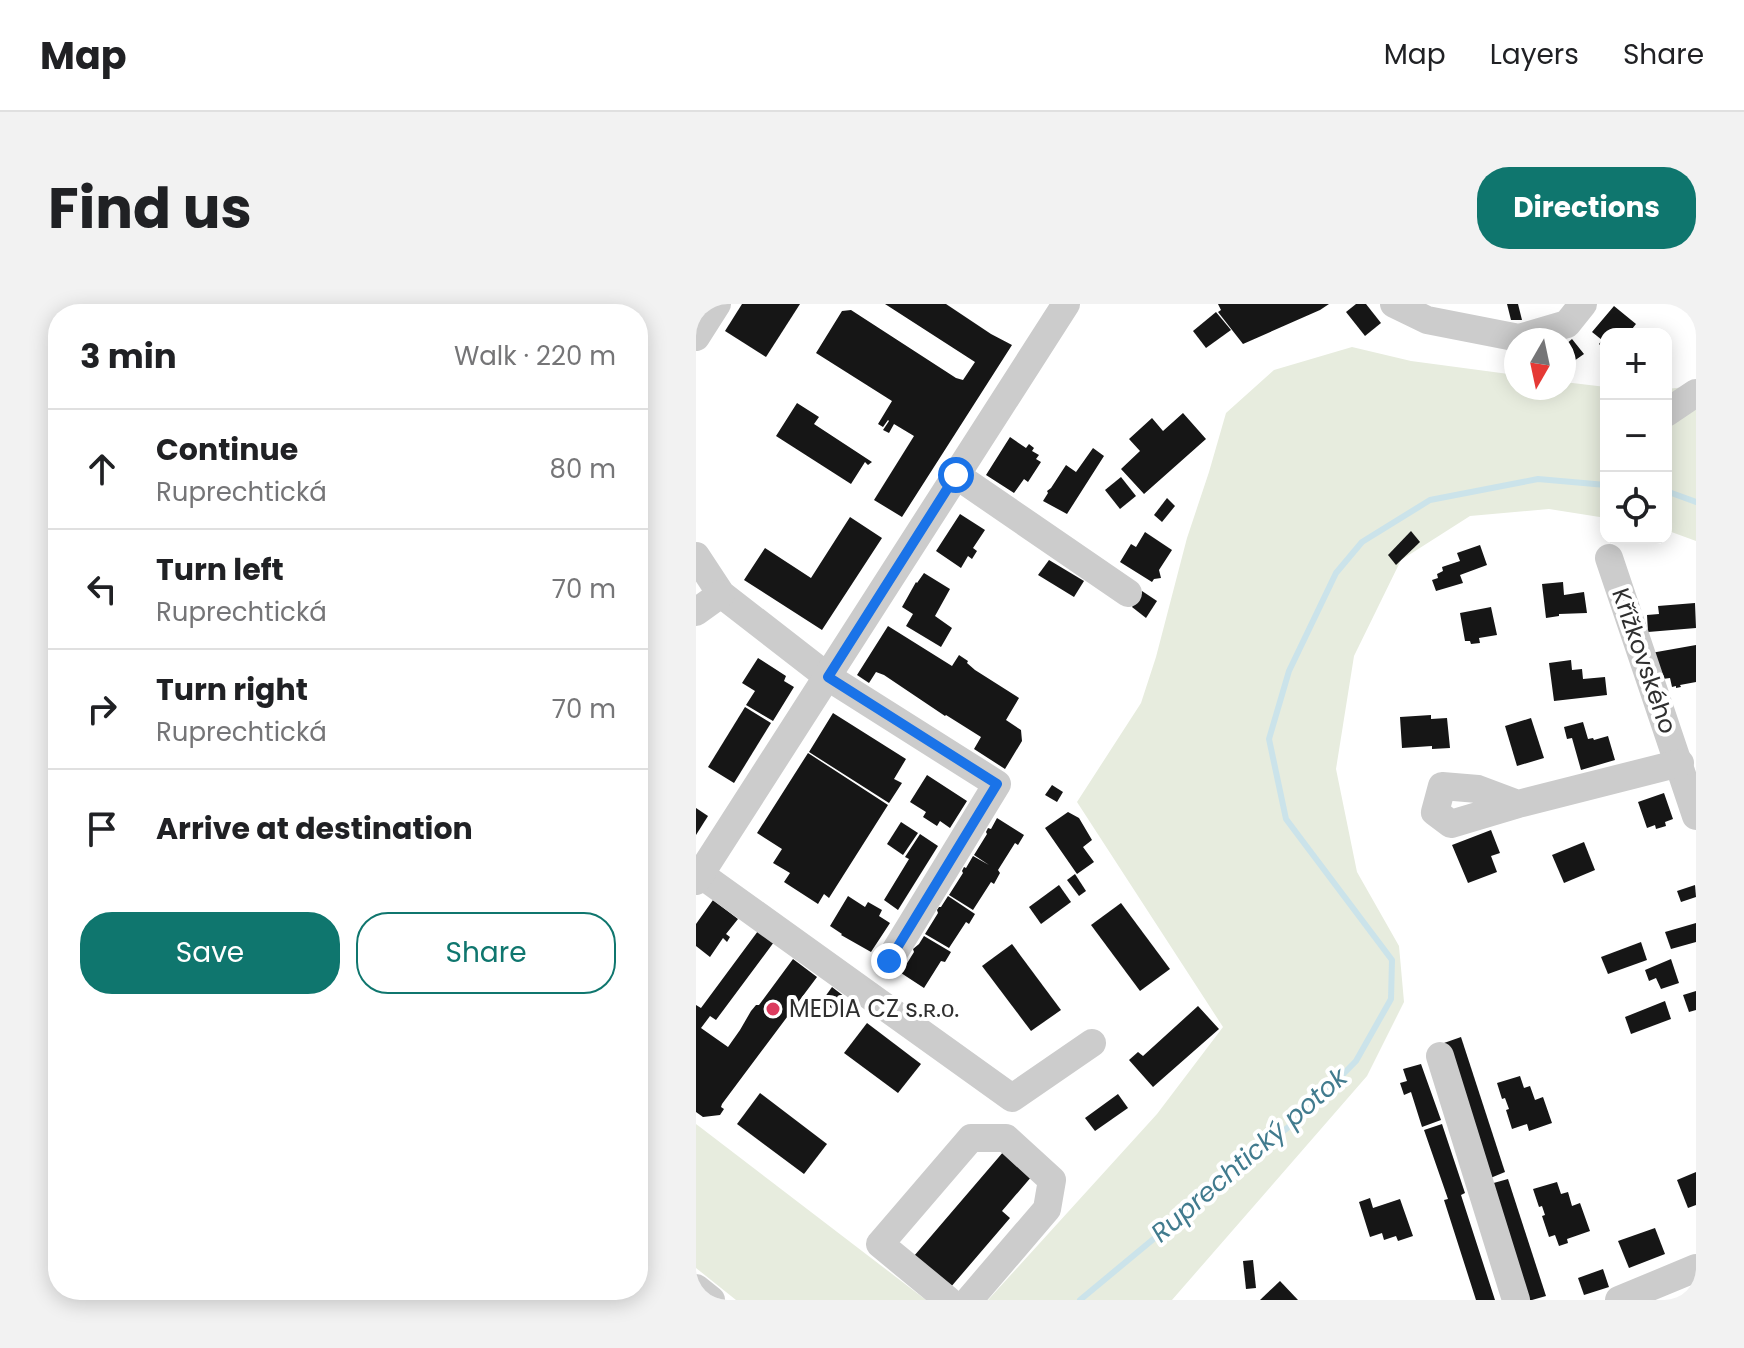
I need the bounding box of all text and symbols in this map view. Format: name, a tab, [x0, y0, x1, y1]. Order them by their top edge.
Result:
text: Map	[40, 29, 127, 82]
text: Map	[1384, 35, 1446, 74]
text: Layers	[1490, 35, 1579, 74]
text: Share	[1623, 35, 1704, 74]
button: Directions	[1477, 167, 1696, 249]
text: Find us	[48, 169, 252, 248]
north arrow	[1504, 328, 1576, 400]
map controls	[1600, 328, 1672, 544]
button: +	[1600, 328, 1672, 400]
text: 3 min	[80, 332, 177, 380]
text: Walk · 220 m	[454, 338, 616, 374]
button: −	[1600, 400, 1672, 472]
text: Continue	[156, 428, 298, 471]
icon: ahead	[80, 447, 124, 491]
text: 80 m	[550, 451, 616, 487]
route start	[938, 457, 974, 493]
button: locate	[1600, 472, 1672, 544]
text: Ruprechtická	[156, 474, 327, 510]
text: Turn left	[156, 548, 284, 591]
icon: left	[80, 567, 124, 611]
text: 70 m	[552, 571, 616, 607]
street label: Křížkovského	[1604, 584, 1685, 738]
text: Ruprechtická	[156, 594, 327, 630]
text: Turn right	[156, 668, 308, 711]
icon: right	[80, 687, 124, 731]
text: 70 m	[552, 691, 616, 727]
text: Ruprechtická	[156, 714, 327, 750]
icon: arrive	[80, 807, 124, 851]
text: Arrive at destination	[156, 807, 473, 850]
button: Save	[80, 912, 340, 994]
button: Share	[356, 912, 616, 994]
route end	[871, 943, 907, 979]
place label: MEDIA CZ s.ʀ.ᴏ.	[789, 992, 959, 1025]
marker: MEDIA CZ s.ʀ.ᴏ.	[764, 1000, 782, 1018]
water label: Ruprechtický potok	[1143, 1059, 1356, 1250]

